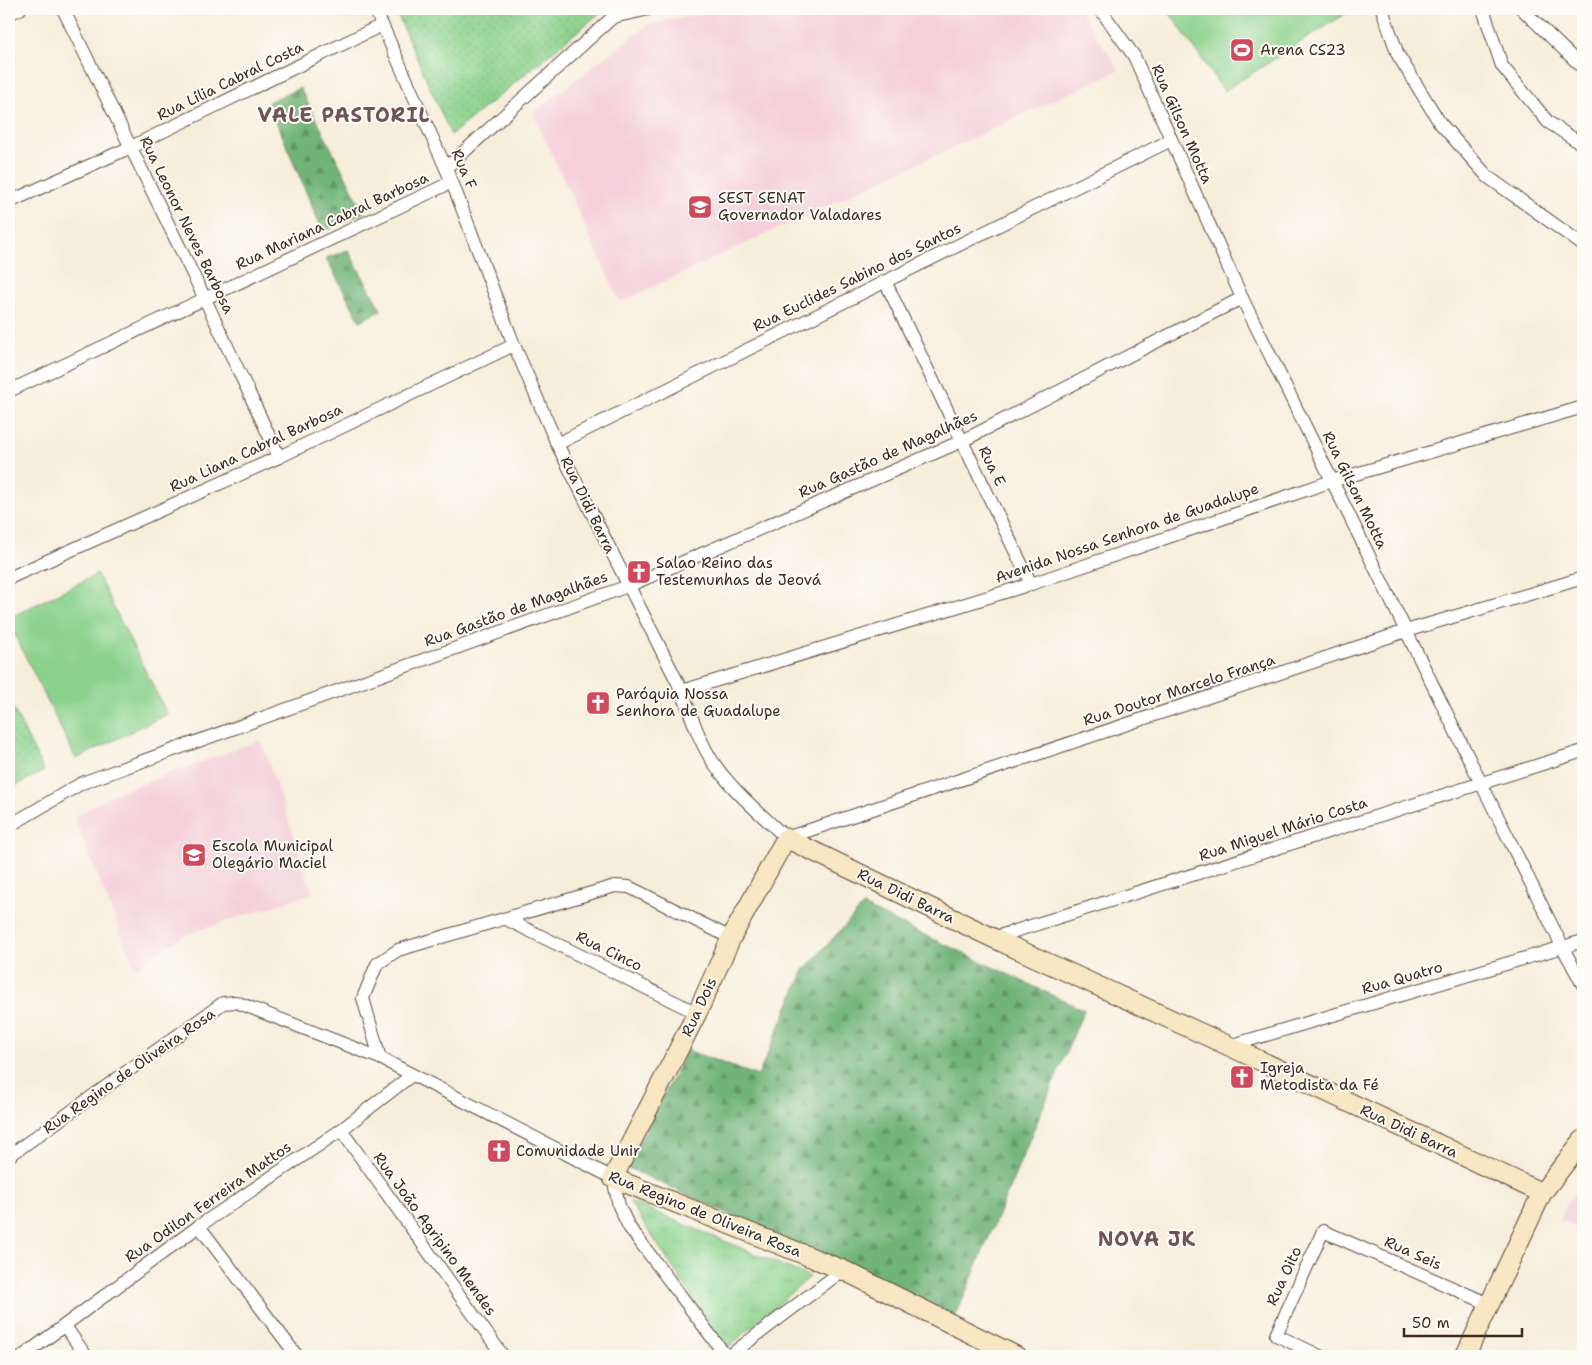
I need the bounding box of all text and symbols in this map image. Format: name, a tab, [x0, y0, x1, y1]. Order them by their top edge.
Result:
street label: Rua Lília Cabral Costa	[154, 37, 307, 125]
sports icon: Arena CS23	[1229, 37, 1255, 63]
place label: Arena CS23	[1260, 40, 1346, 60]
street label: Rua Gilson Motta	[1147, 61, 1218, 187]
district label: VALE PASTORIL	[258, 102, 430, 128]
street label: Rua Leonor Neves Barbosa	[135, 133, 239, 318]
street label: Rua F	[447, 146, 481, 192]
street label: Rua Mariana Cabral Barbosa	[232, 167, 432, 275]
place label: SEST SENAT Governador Valadares	[718, 188, 882, 225]
school or university icon: SEST SENAT Governador Valadares	[687, 194, 713, 220]
street label: Rua Euclides Sabino dos Santos	[750, 218, 964, 336]
street label: Rua Liana Cabral Barbosa	[166, 399, 346, 497]
street label: Rua Gastão de Magalhães	[795, 405, 981, 503]
street label: Rua Gilson Motta	[1318, 428, 1392, 553]
street label: Rua E	[974, 443, 1010, 489]
street label: Rua Didi Barra	[556, 453, 620, 557]
street label: Avenida Nossa Senhora de Guadalupe	[992, 478, 1262, 588]
place label: Salao Reino das Testemunhas de Jeová	[656, 553, 822, 590]
church icon: Salao Reino das Testemunhas de Jeová	[626, 559, 652, 585]
street label: Rua Gastão de Magalhães	[421, 566, 611, 652]
street label: Rua Doutor Marcelo França	[1081, 649, 1278, 730]
place label: Paróquia Nossa Senhora de Guadalupe	[616, 684, 781, 721]
church icon: Paróquia Nossa Senhora de Guadalupe	[585, 690, 611, 716]
street label: Rua Miguel Mário Costa	[1196, 792, 1370, 866]
place label: Escola Municipal Olegário Maciel	[212, 836, 333, 873]
school or university icon: Escola Municipal Olegário Maciel	[181, 842, 207, 868]
street label: Rua Didi Barra	[854, 864, 958, 928]
street label: Rua Cinco	[572, 926, 646, 976]
street label: Rua Quatro	[1359, 957, 1445, 999]
street label: Rua Dois	[677, 974, 721, 1040]
street label: Rua Regino de Oliveira Rosa	[39, 1003, 220, 1138]
place label: Igreja Metodista da Fé	[1260, 1058, 1379, 1095]
church icon: Igreja Metodista da Fé	[1229, 1064, 1255, 1090]
street label: Rua Didi Barra	[1357, 1100, 1462, 1163]
street label: Rua Odilon Ferreira Mattos	[121, 1137, 295, 1267]
church icon: Comunidade Unir	[486, 1138, 512, 1164]
place label: Comunidade Unir	[516, 1141, 640, 1161]
street label: Rua João Agripino Mendes	[369, 1148, 501, 1320]
street label: Rua Regino de Oliveira Rosa	[606, 1166, 805, 1262]
district label: NOVA JK	[1098, 1226, 1196, 1252]
street label: Rua Seis	[1381, 1232, 1445, 1274]
street label: Rua Oito	[1262, 1243, 1306, 1309]
scale bar	[1404, 1305, 1522, 1337]
text: 50 m	[1412, 1313, 1450, 1333]

